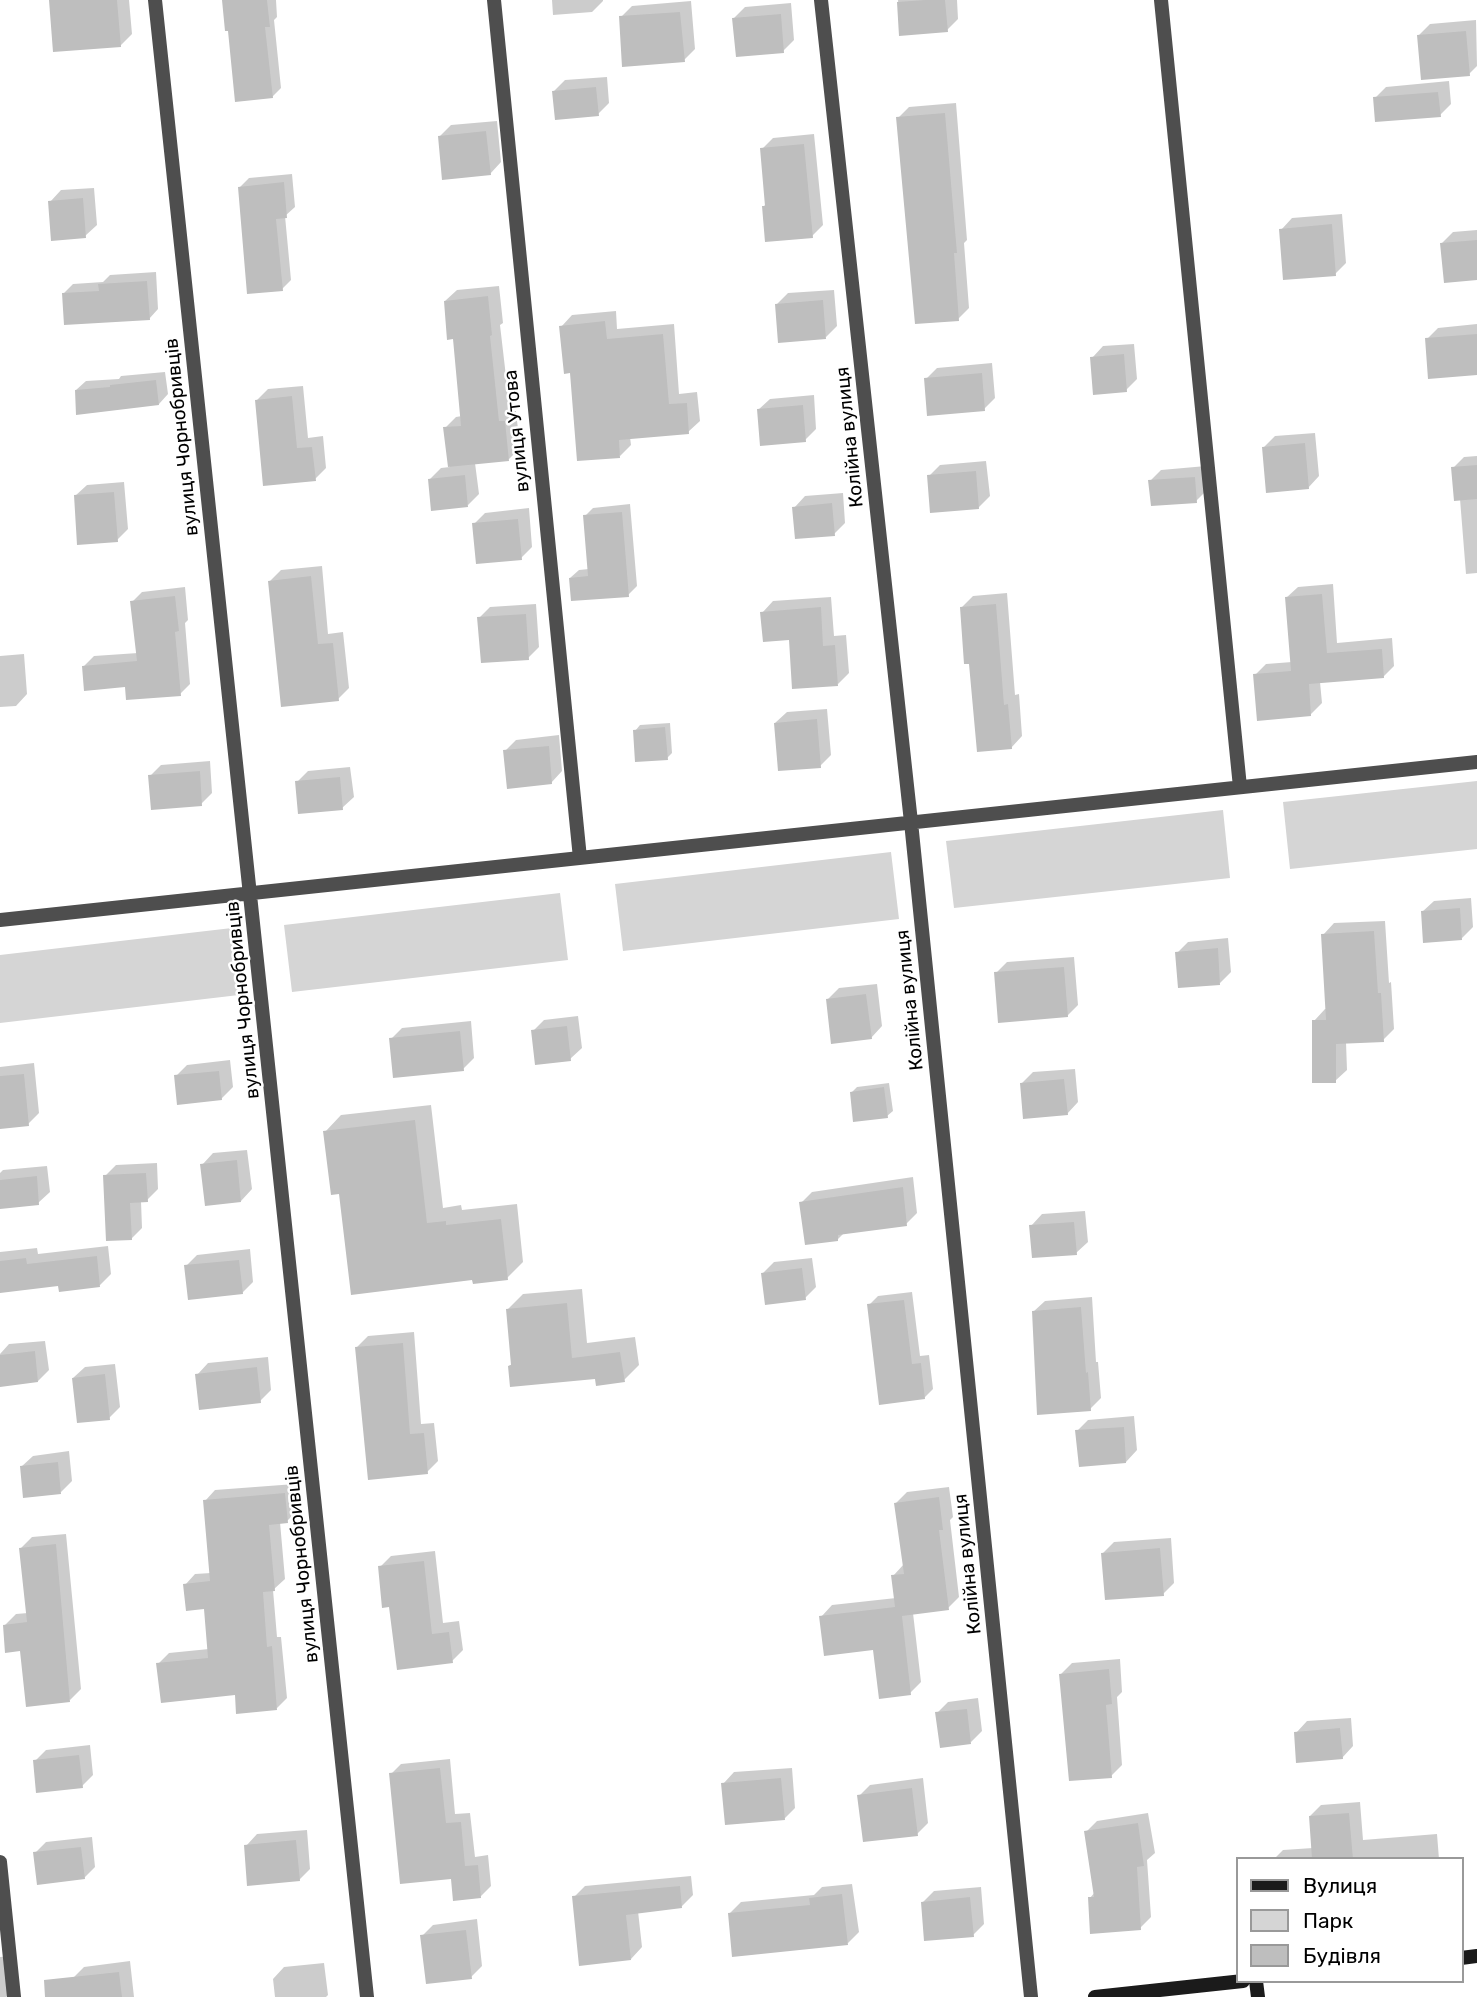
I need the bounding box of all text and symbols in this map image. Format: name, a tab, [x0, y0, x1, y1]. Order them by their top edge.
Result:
street label: вулиця Чорнобривців	[160, 337, 204, 537]
street label: Колійна вулиця	[831, 365, 869, 509]
street label: вулиця Утова	[499, 369, 535, 493]
street label: вулиця Чорнобривців	[221, 900, 265, 1100]
street label: Колійна вулиця	[891, 928, 929, 1072]
street label: вулиця Чорнобривців	[280, 1464, 324, 1664]
street label: Колійна вулиця	[949, 1492, 987, 1636]
legend	[1236, 1857, 1463, 1983]
text: Вулиця	[1303, 1873, 1377, 1898]
text: Парк	[1303, 1908, 1353, 1933]
text: Будівля	[1303, 1943, 1381, 1968]

